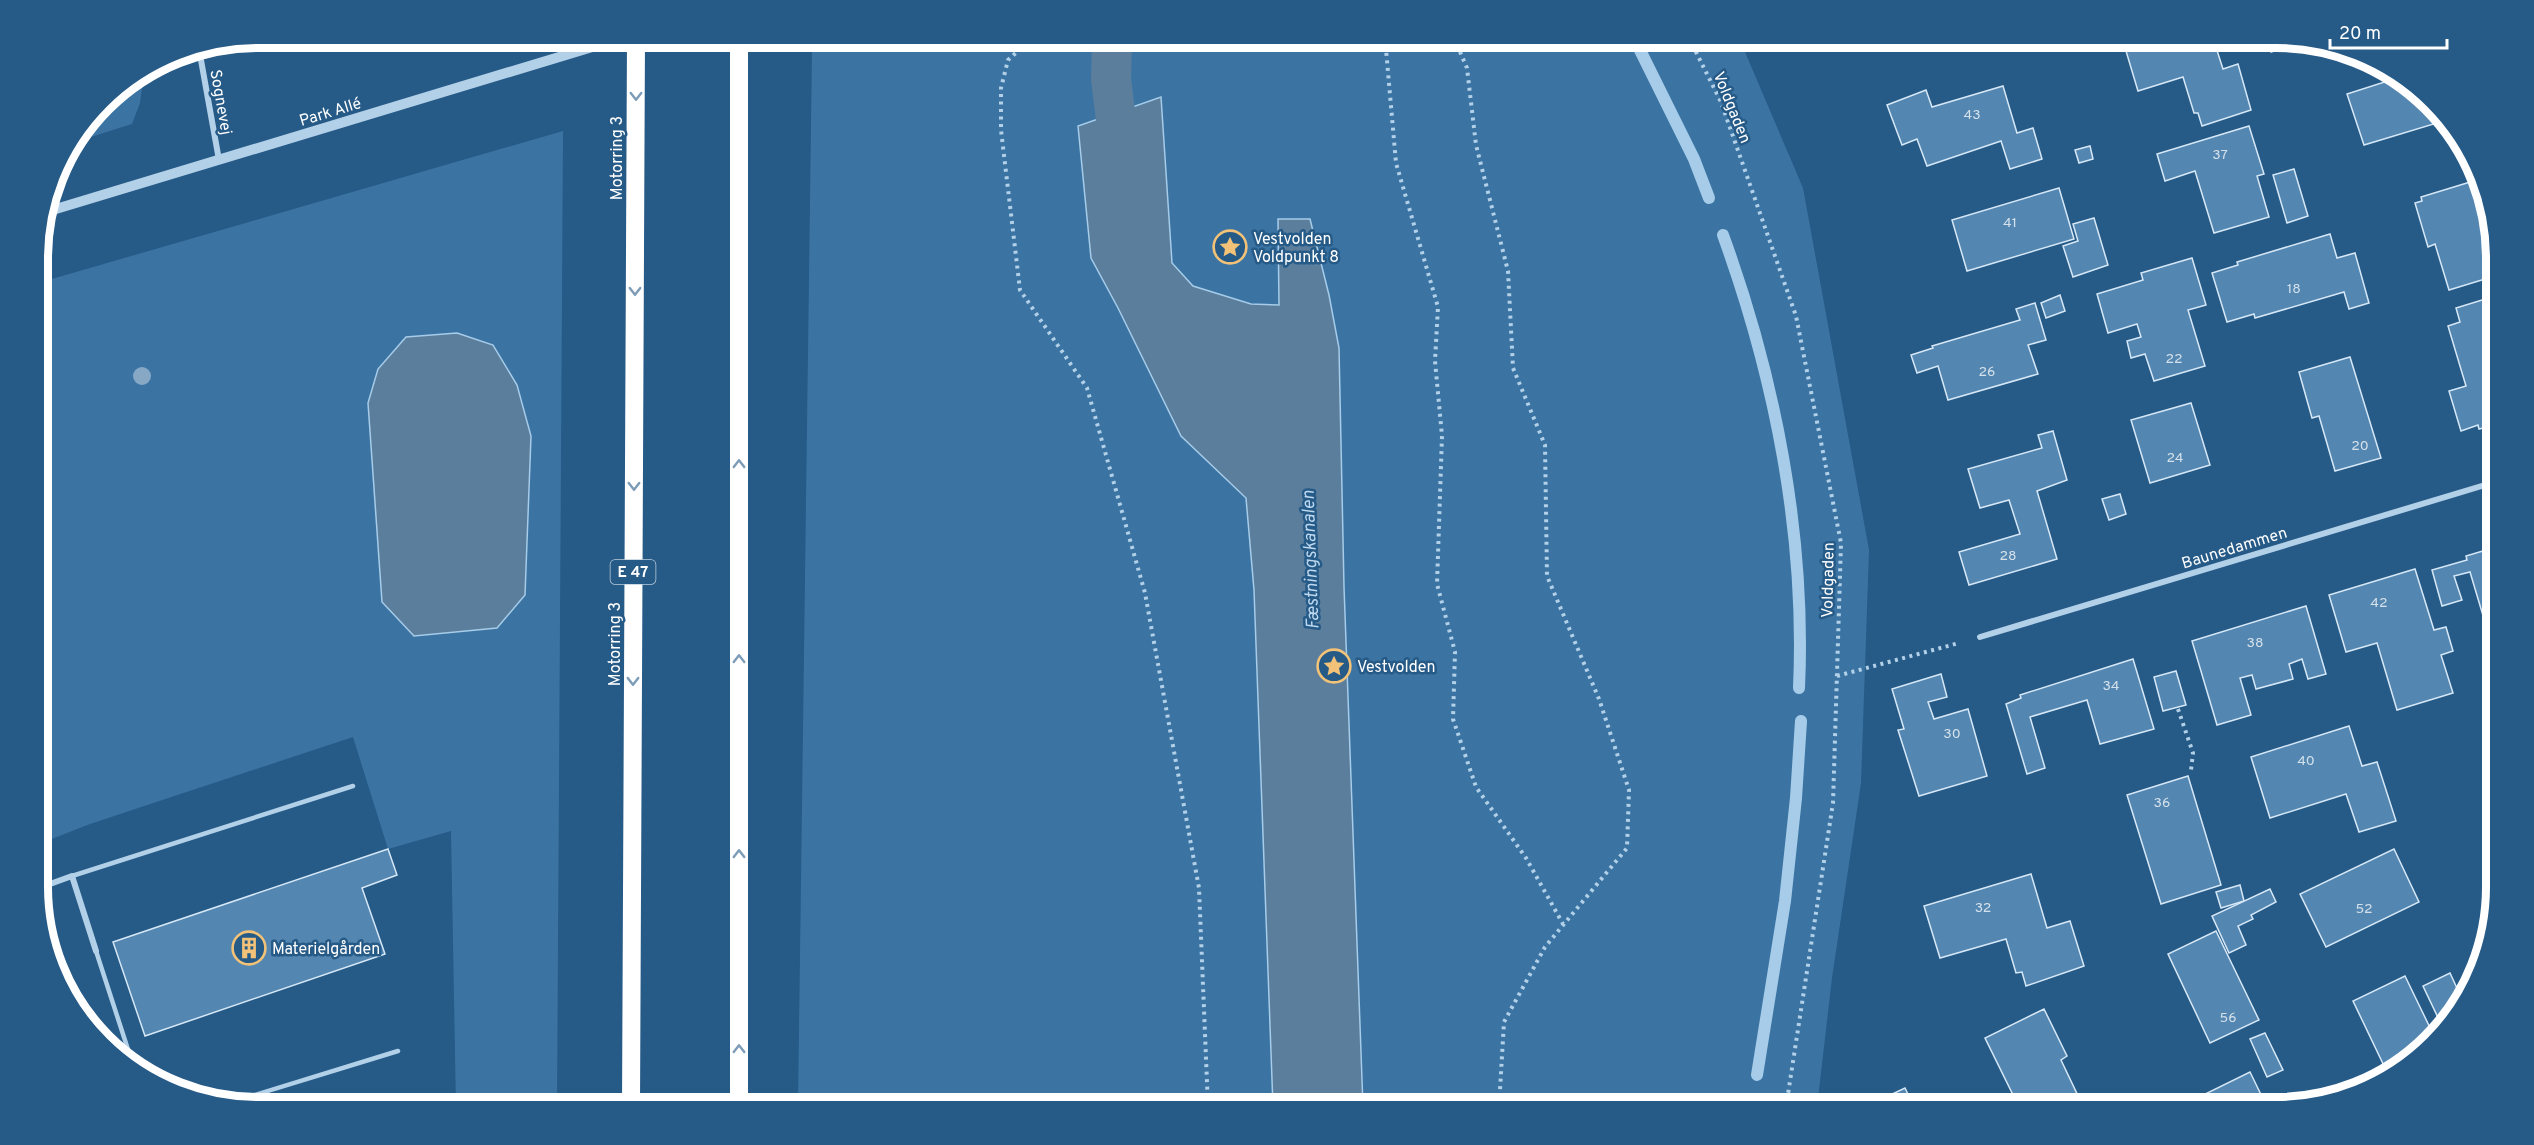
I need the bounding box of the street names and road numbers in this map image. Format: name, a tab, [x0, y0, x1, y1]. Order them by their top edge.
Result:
street label: Sognevej	[204, 68, 236, 137]
street label: Voldgaden	[1708, 69, 1755, 147]
street label: Park Allé	[297, 94, 364, 132]
street label: Motorring 3	[608, 116, 628, 200]
street label: Baunedammen	[2179, 523, 2290, 574]
street label: Voldgaden	[1818, 542, 1840, 618]
road number: E 47	[610, 560, 656, 584]
street label: Motorring 3	[606, 602, 626, 686]

